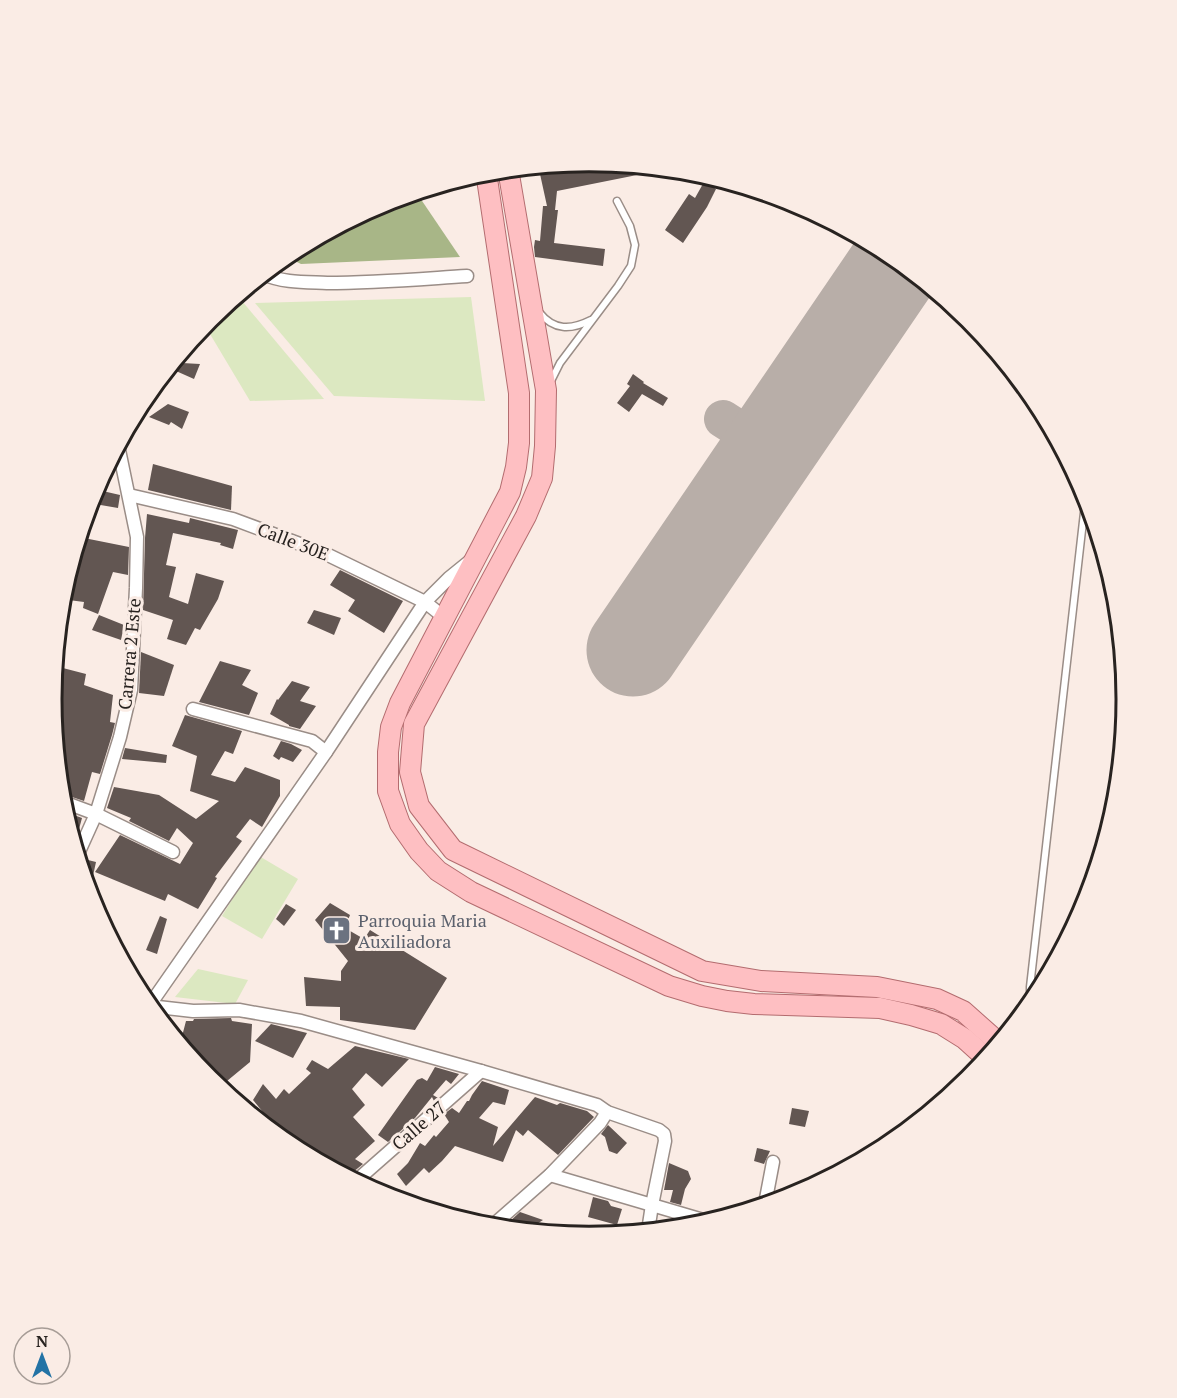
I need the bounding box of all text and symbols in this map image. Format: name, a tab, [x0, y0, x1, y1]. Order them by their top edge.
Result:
street label: Calle 30E	[254, 516, 332, 566]
street label: Carrera 2 Este	[112, 597, 146, 711]
place label: Parroquia Maria Auxiliadora	[358, 908, 487, 953]
church icon: Parroquia Maria Auxiliadora	[321, 915, 353, 947]
street label: Calle 27	[386, 1095, 450, 1155]
north arrow	[12, 1326, 72, 1386]
text: N	[36, 1330, 48, 1352]

